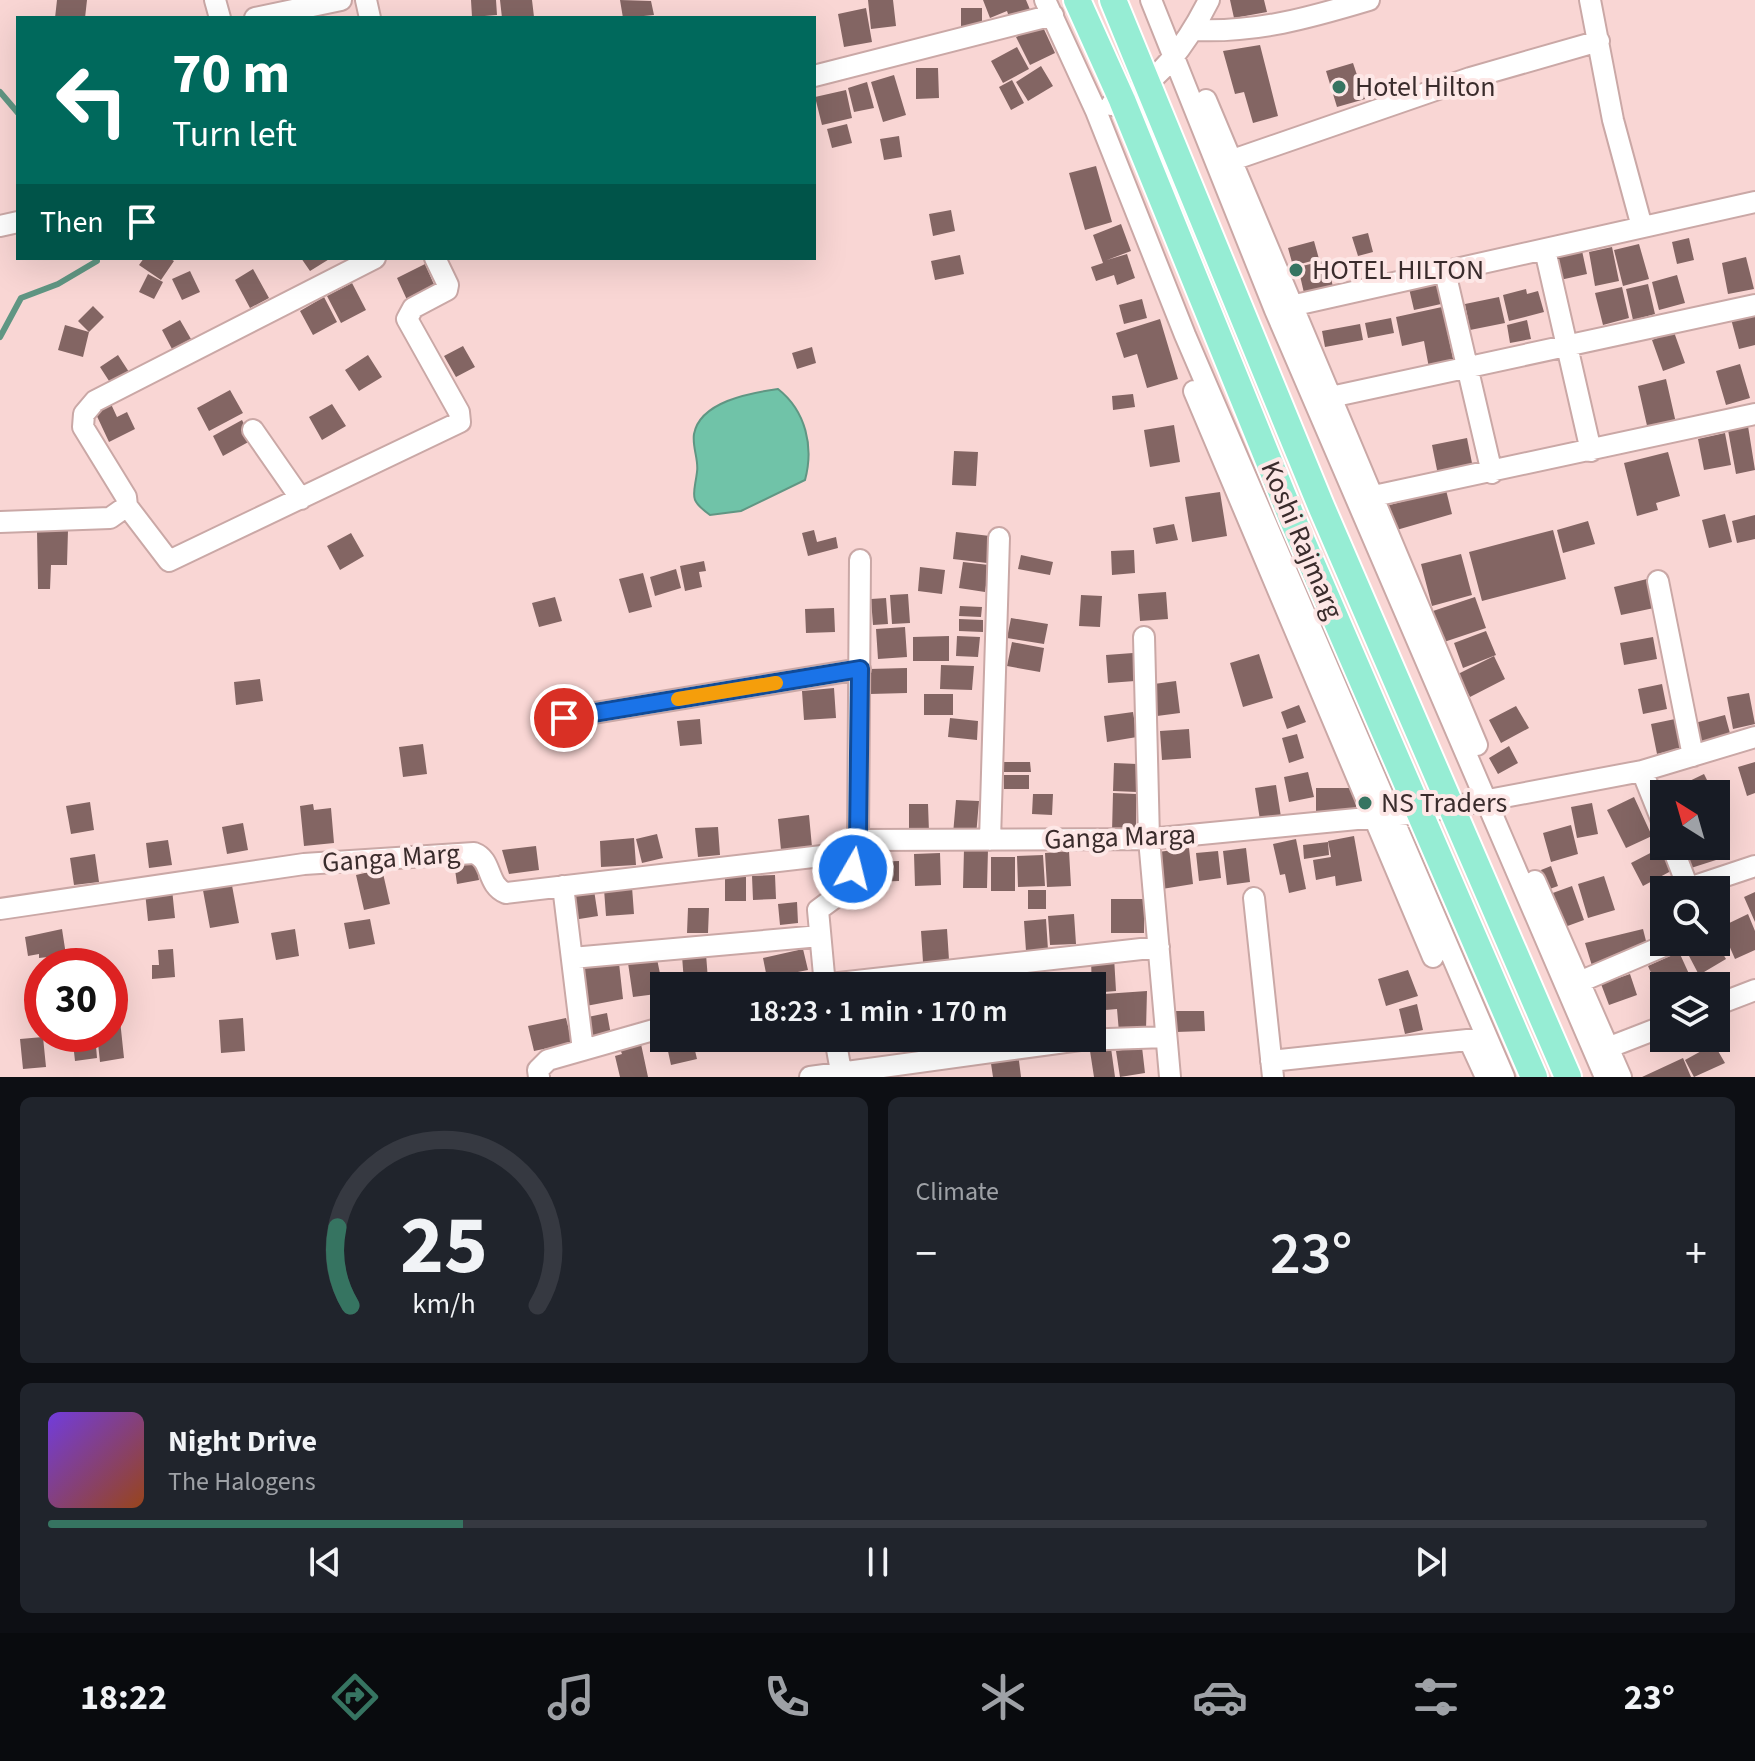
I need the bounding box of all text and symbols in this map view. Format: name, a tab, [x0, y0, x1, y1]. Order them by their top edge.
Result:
text: 70 m	[172, 35, 290, 114]
icon: left	[40, 48, 144, 152]
place label: Hotel Hilton	[1355, 67, 1496, 107]
marker: Hotel Hilton	[1330, 78, 1348, 96]
text: Turn left	[172, 109, 297, 160]
icon: arrive	[120, 200, 164, 244]
text: Then	[40, 201, 104, 244]
place label: HOTEL HILTON	[1312, 250, 1484, 290]
marker: HOTEL HILTON	[1287, 261, 1305, 279]
street label: Koshi Rajmarg	[1251, 455, 1353, 625]
pin	[530, 684, 598, 752]
icon: arrive	[542, 696, 586, 740]
north arrow	[1650, 780, 1730, 860]
map controls	[1650, 780, 1730, 1052]
place label: NS Traders	[1381, 783, 1507, 823]
marker: NS Traders	[1356, 794, 1374, 812]
street label: Ganga Marga	[1043, 814, 1197, 860]
position arrow	[811, 827, 895, 911]
street label: Ganga Marg	[321, 833, 461, 883]
button: search	[1650, 876, 1730, 956]
speed limit sign: 30	[24, 948, 128, 1052]
button: layers	[1650, 972, 1730, 1052]
text: 18:23 · 1 min · 170 m	[748, 990, 1008, 1033]
text: Climate	[916, 1173, 999, 1210]
text: 25	[400, 1187, 488, 1305]
text: 23°	[1270, 1212, 1352, 1297]
text: −	[916, 1223, 937, 1286]
text: +	[1685, 1223, 1707, 1286]
text: km/h	[412, 1284, 475, 1324]
text: Night Drive	[168, 1420, 317, 1463]
text: The Halogens	[168, 1463, 316, 1500]
icon: previous	[303, 1540, 347, 1584]
icon: pause	[856, 1540, 900, 1584]
icon: next	[1409, 1540, 1453, 1584]
icon: directions	[327, 1669, 383, 1725]
icon: music	[543, 1669, 599, 1725]
icon: phone	[759, 1669, 815, 1725]
icon: climate	[975, 1669, 1031, 1725]
icon: car	[1192, 1669, 1248, 1725]
icon: filters	[1408, 1669, 1464, 1725]
text: 18:22	[80, 1672, 167, 1723]
text: 23°	[1624, 1672, 1675, 1723]

